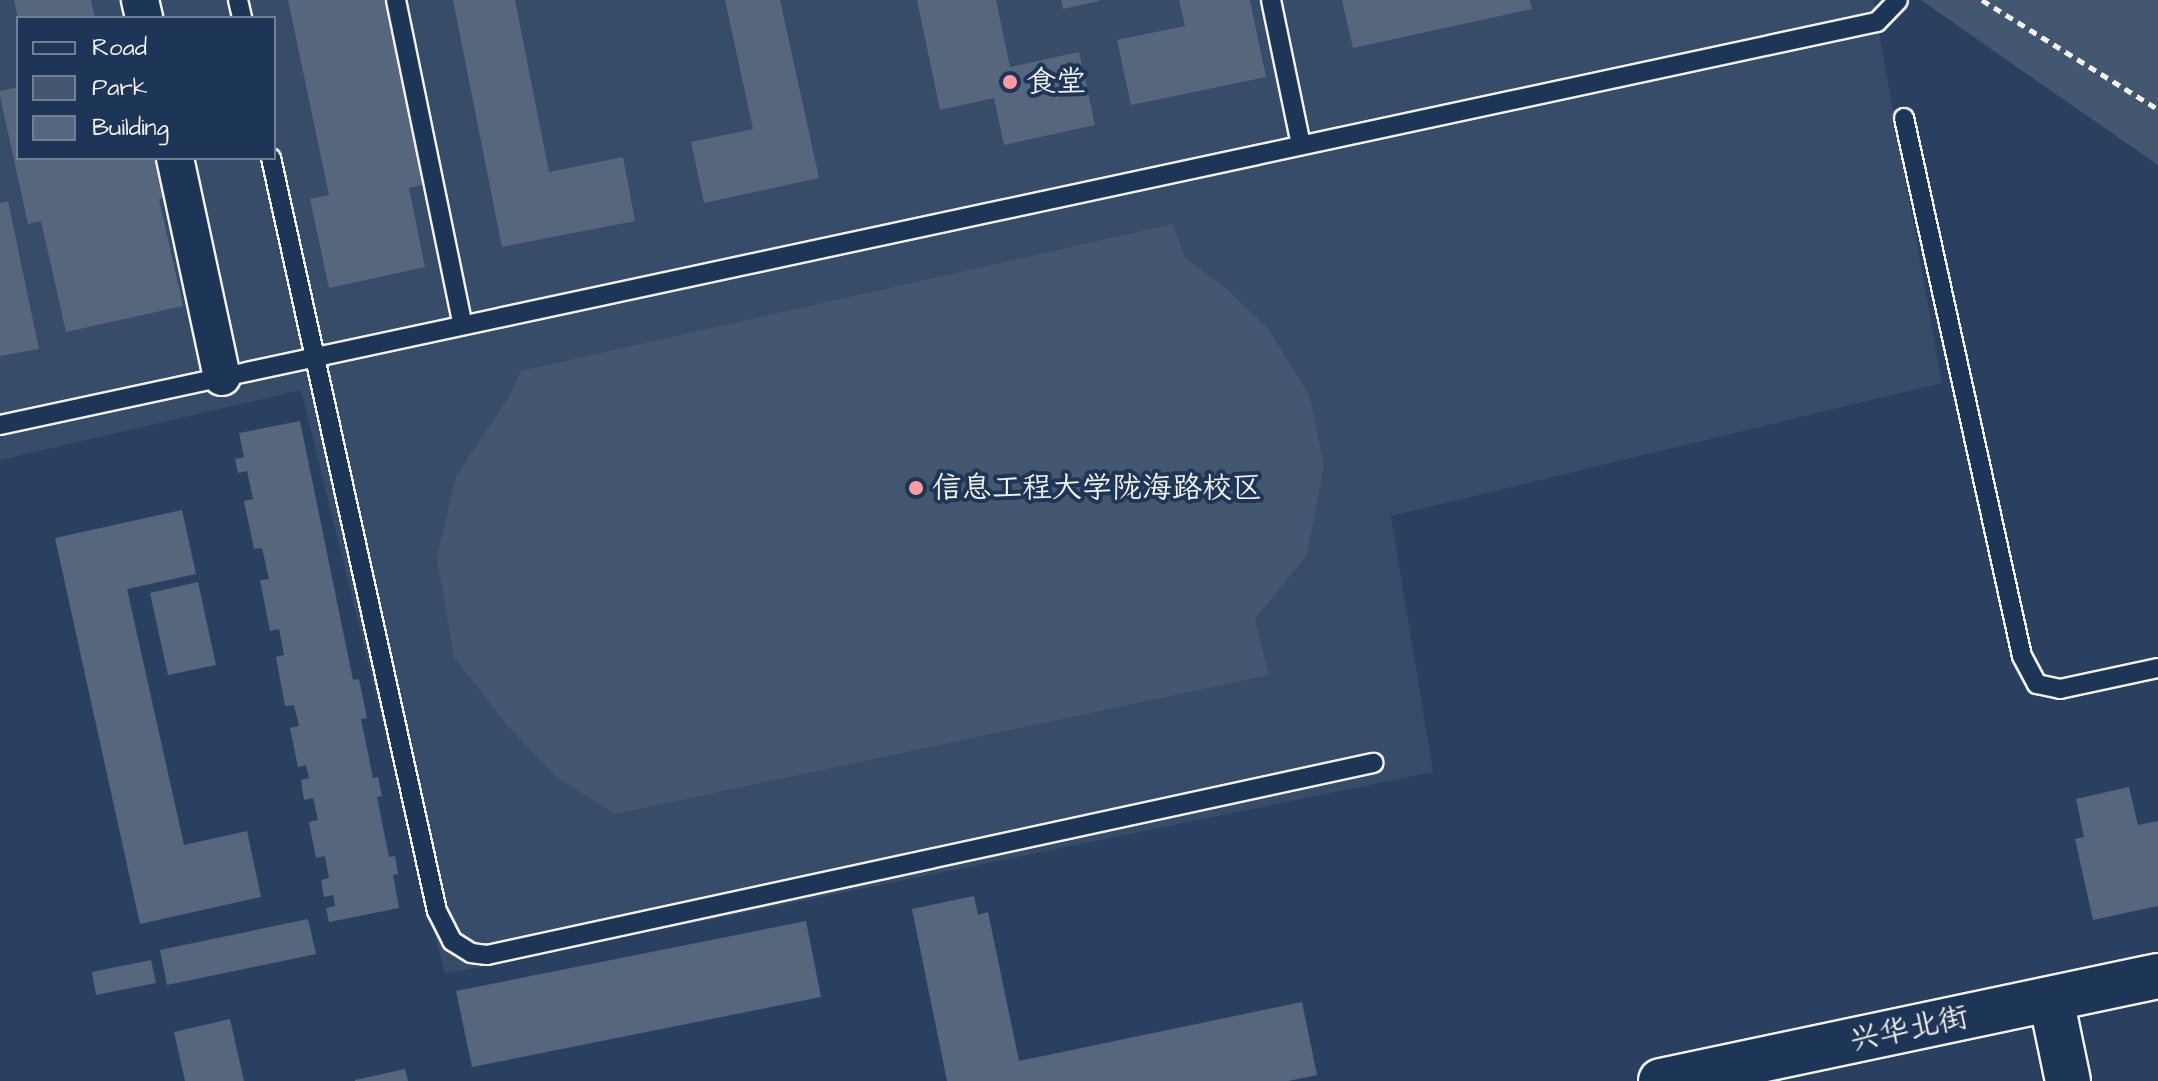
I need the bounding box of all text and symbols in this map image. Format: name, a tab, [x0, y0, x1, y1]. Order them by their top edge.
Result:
legend	[16, 16, 276, 160]
text: Road	[92, 31, 147, 65]
place label: 食堂	[1026, 64, 1086, 100]
text: Park	[92, 71, 148, 105]
marker: 食堂	[1001, 73, 1019, 91]
text: Building	[92, 111, 169, 145]
place label: 信息工程大学陇海路校区	[932, 470, 1262, 506]
marker: 信息工程大学陇海路校区	[907, 479, 925, 497]
street label: 兴华北街	[1847, 999, 1971, 1059]

